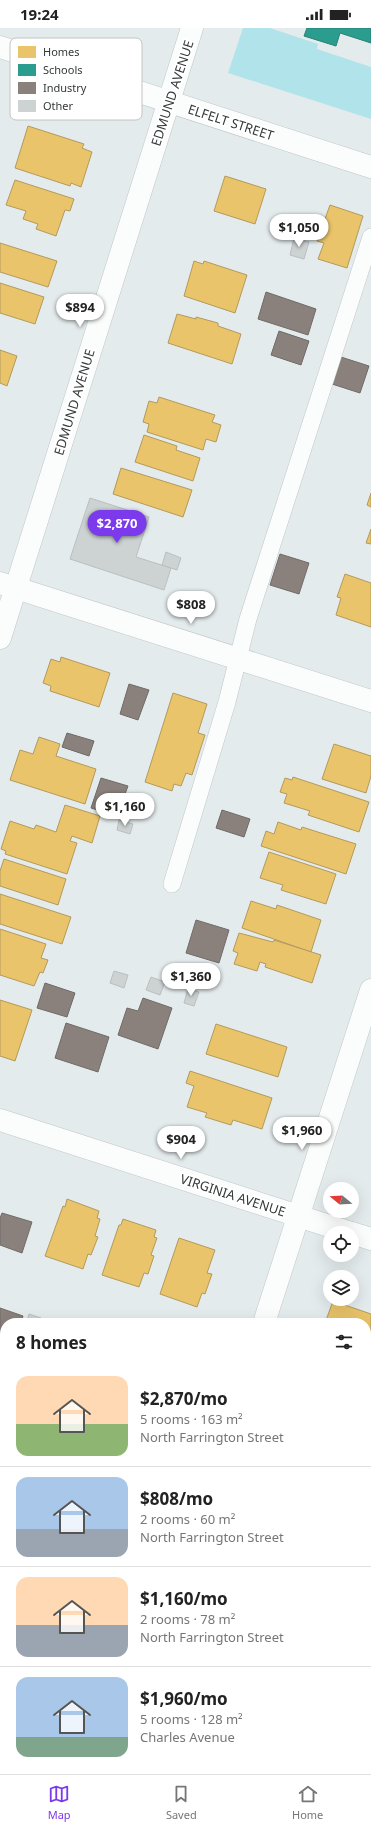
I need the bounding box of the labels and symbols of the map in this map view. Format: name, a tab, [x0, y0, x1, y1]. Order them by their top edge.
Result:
legend	[10, 38, 142, 120]
street label: EDMUND AVENUE	[146, 38, 198, 148]
text: Homes	[43, 44, 80, 59]
text: Schools	[43, 62, 83, 77]
text: Industry	[43, 80, 87, 95]
text: Other	[43, 98, 74, 113]
street label: ELFELT STREET	[186, 100, 277, 145]
pin: $1,050	[266, 214, 332, 248]
pin: $894	[56, 294, 104, 328]
street label: EDMUND AVENUE	[49, 347, 99, 457]
pin: $2,870	[84, 510, 150, 544]
pin: $808	[167, 591, 215, 625]
pin: $1,160	[92, 793, 158, 827]
pin: $1,360	[158, 963, 224, 997]
pin: $1,960	[269, 1117, 335, 1151]
pin: $904	[157, 1126, 205, 1160]
street label: VIRGINIA AVENUE	[178, 1170, 288, 1220]
north arrow	[323, 1182, 359, 1218]

